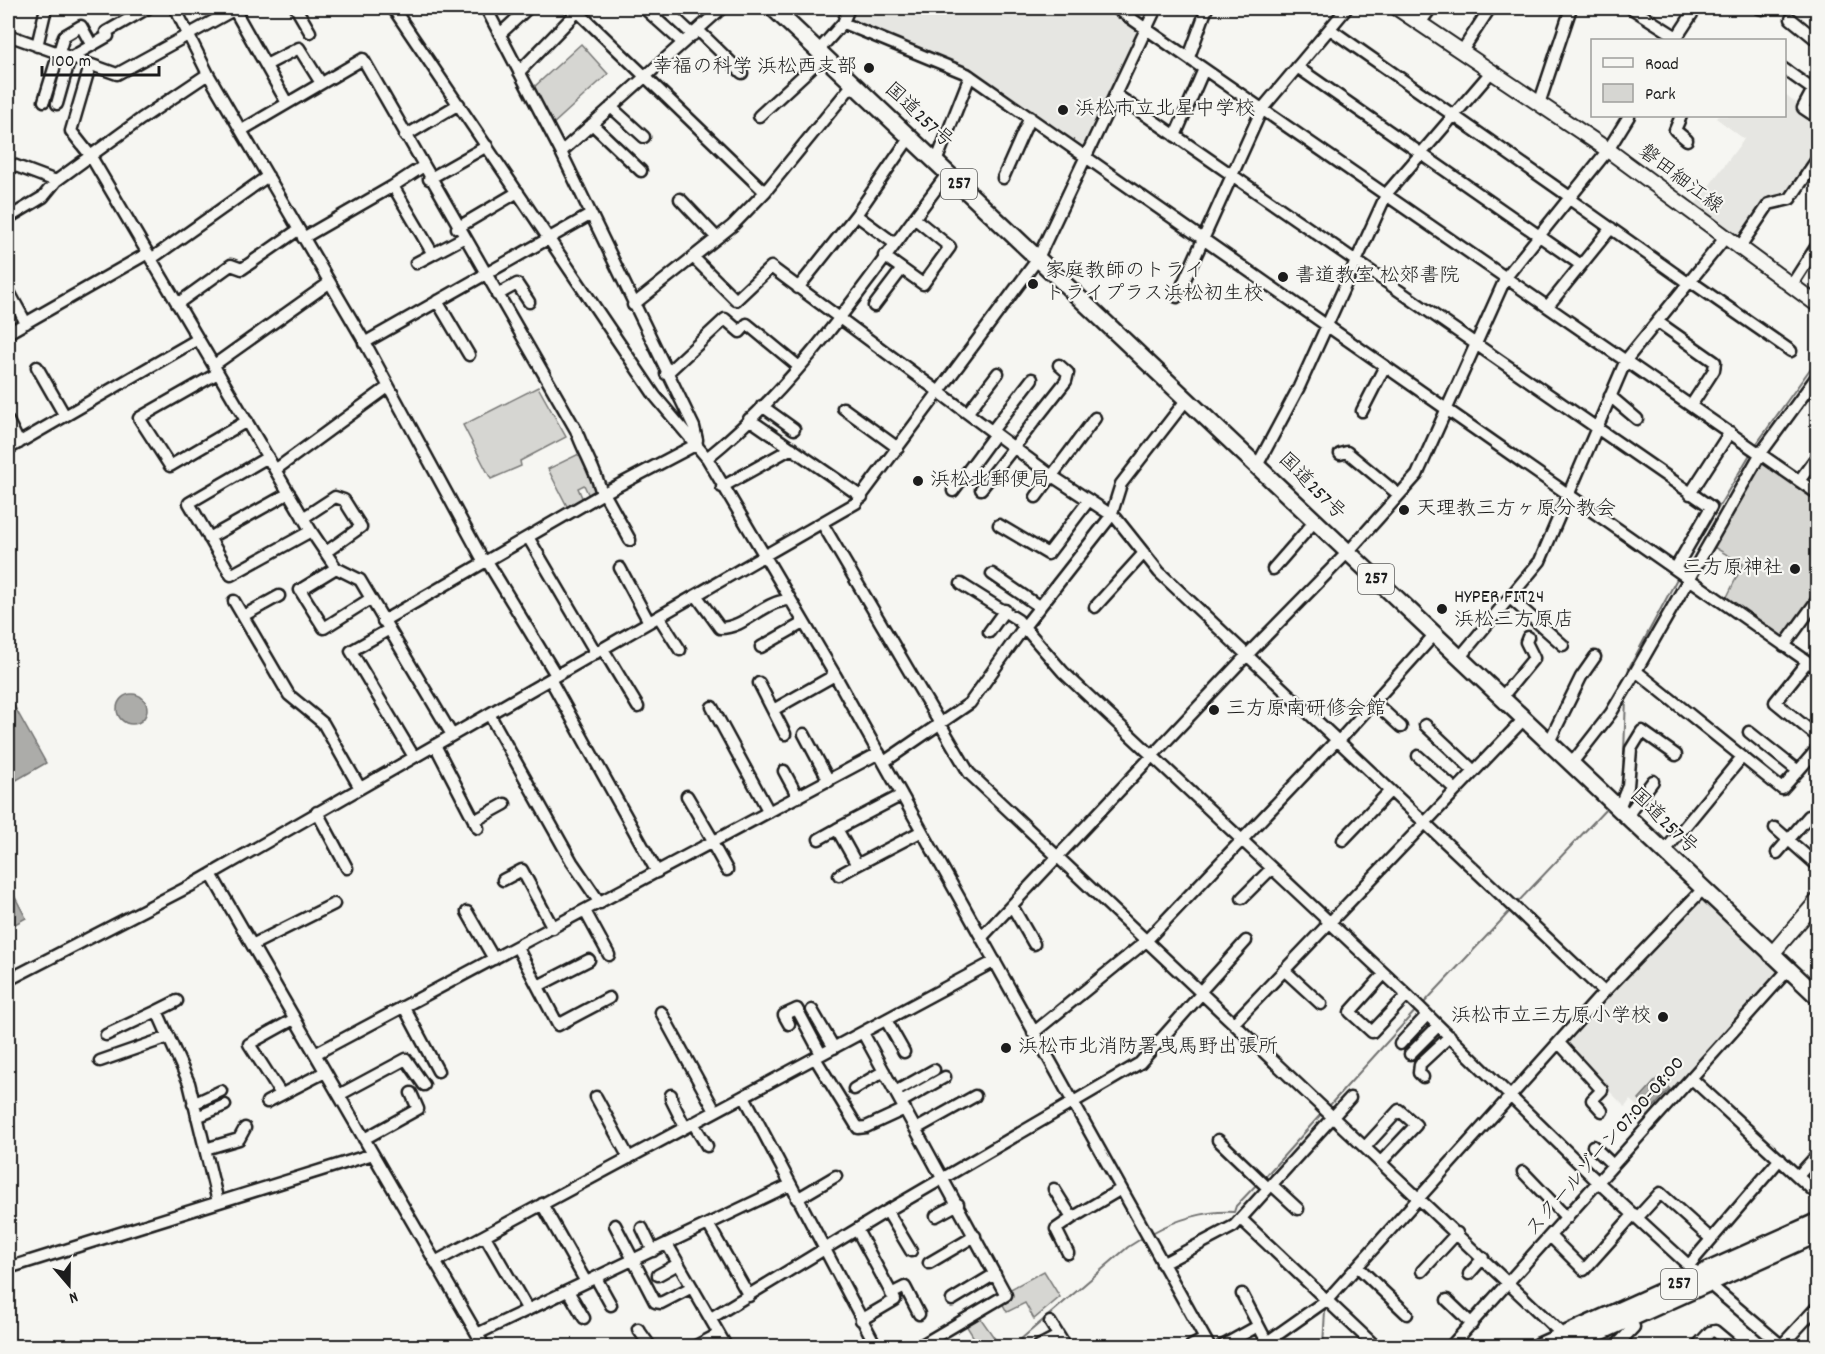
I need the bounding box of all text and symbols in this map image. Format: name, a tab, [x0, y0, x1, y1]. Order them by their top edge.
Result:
scale bar	[42, 39, 159, 77]
legend	[1591, 39, 1786, 117]
text: 100 m	[51, 50, 91, 75]
text: Road	[1645, 53, 1679, 78]
place label: 幸福の科学 浜松西支部	[652, 54, 857, 82]
marker: 幸福の科学 浜松西支部	[862, 61, 876, 75]
street label: 国道257号	[877, 77, 959, 155]
text: Park	[1645, 83, 1676, 108]
place label: 浜松市立北星中学校	[1075, 96, 1255, 124]
marker: 浜松市立北星中学校	[1056, 103, 1070, 117]
street label: 磐田細江線	[1632, 139, 1728, 221]
road number: 257	[941, 169, 977, 199]
place label: 家庭教師のトライ トライプラス浜松初生校	[1045, 258, 1263, 309]
place label: 書道教室 松郊書院	[1295, 263, 1460, 291]
marker: 書道教室 松郊書院	[1276, 270, 1290, 284]
marker: 家庭教師のトライ トライプラス浜松初生校	[1026, 277, 1040, 291]
street label: 国道257号	[1271, 447, 1351, 527]
place label: 浜松北郵便局	[930, 467, 1050, 495]
marker: 浜松北郵便局	[911, 474, 925, 488]
place label: 天理教三方ヶ原分教会	[1416, 496, 1616, 524]
marker: 天理教三方ヶ原分教会	[1397, 503, 1411, 517]
place label: 三方原神社	[1683, 555, 1783, 583]
marker: 三方原神社	[1788, 562, 1802, 576]
road number: 257	[1358, 564, 1394, 594]
place label: HYPER FIT24 浜松三方原店	[1454, 584, 1574, 635]
marker: HYPER FIT24 浜松三方原店	[1435, 602, 1449, 616]
place label: 三方原南研修会館	[1226, 696, 1386, 724]
marker: 三方原南研修会館	[1207, 703, 1221, 717]
street label: 国道257号	[1622, 782, 1704, 862]
place label: 浜松市立三方原小学校	[1451, 1003, 1651, 1031]
marker: 浜松市立三方原小学校	[1656, 1010, 1670, 1024]
place label: 浜松市北消防署曳馬野出張所	[1018, 1034, 1278, 1062]
marker: 浜松市北消防署曳馬野出張所	[999, 1041, 1013, 1055]
street label: スクールゾーン07:00-08:00	[1520, 1051, 1692, 1243]
north arrow	[39, 1255, 99, 1315]
road number: 257	[1661, 1269, 1697, 1299]
text: N	[66, 1285, 81, 1309]

